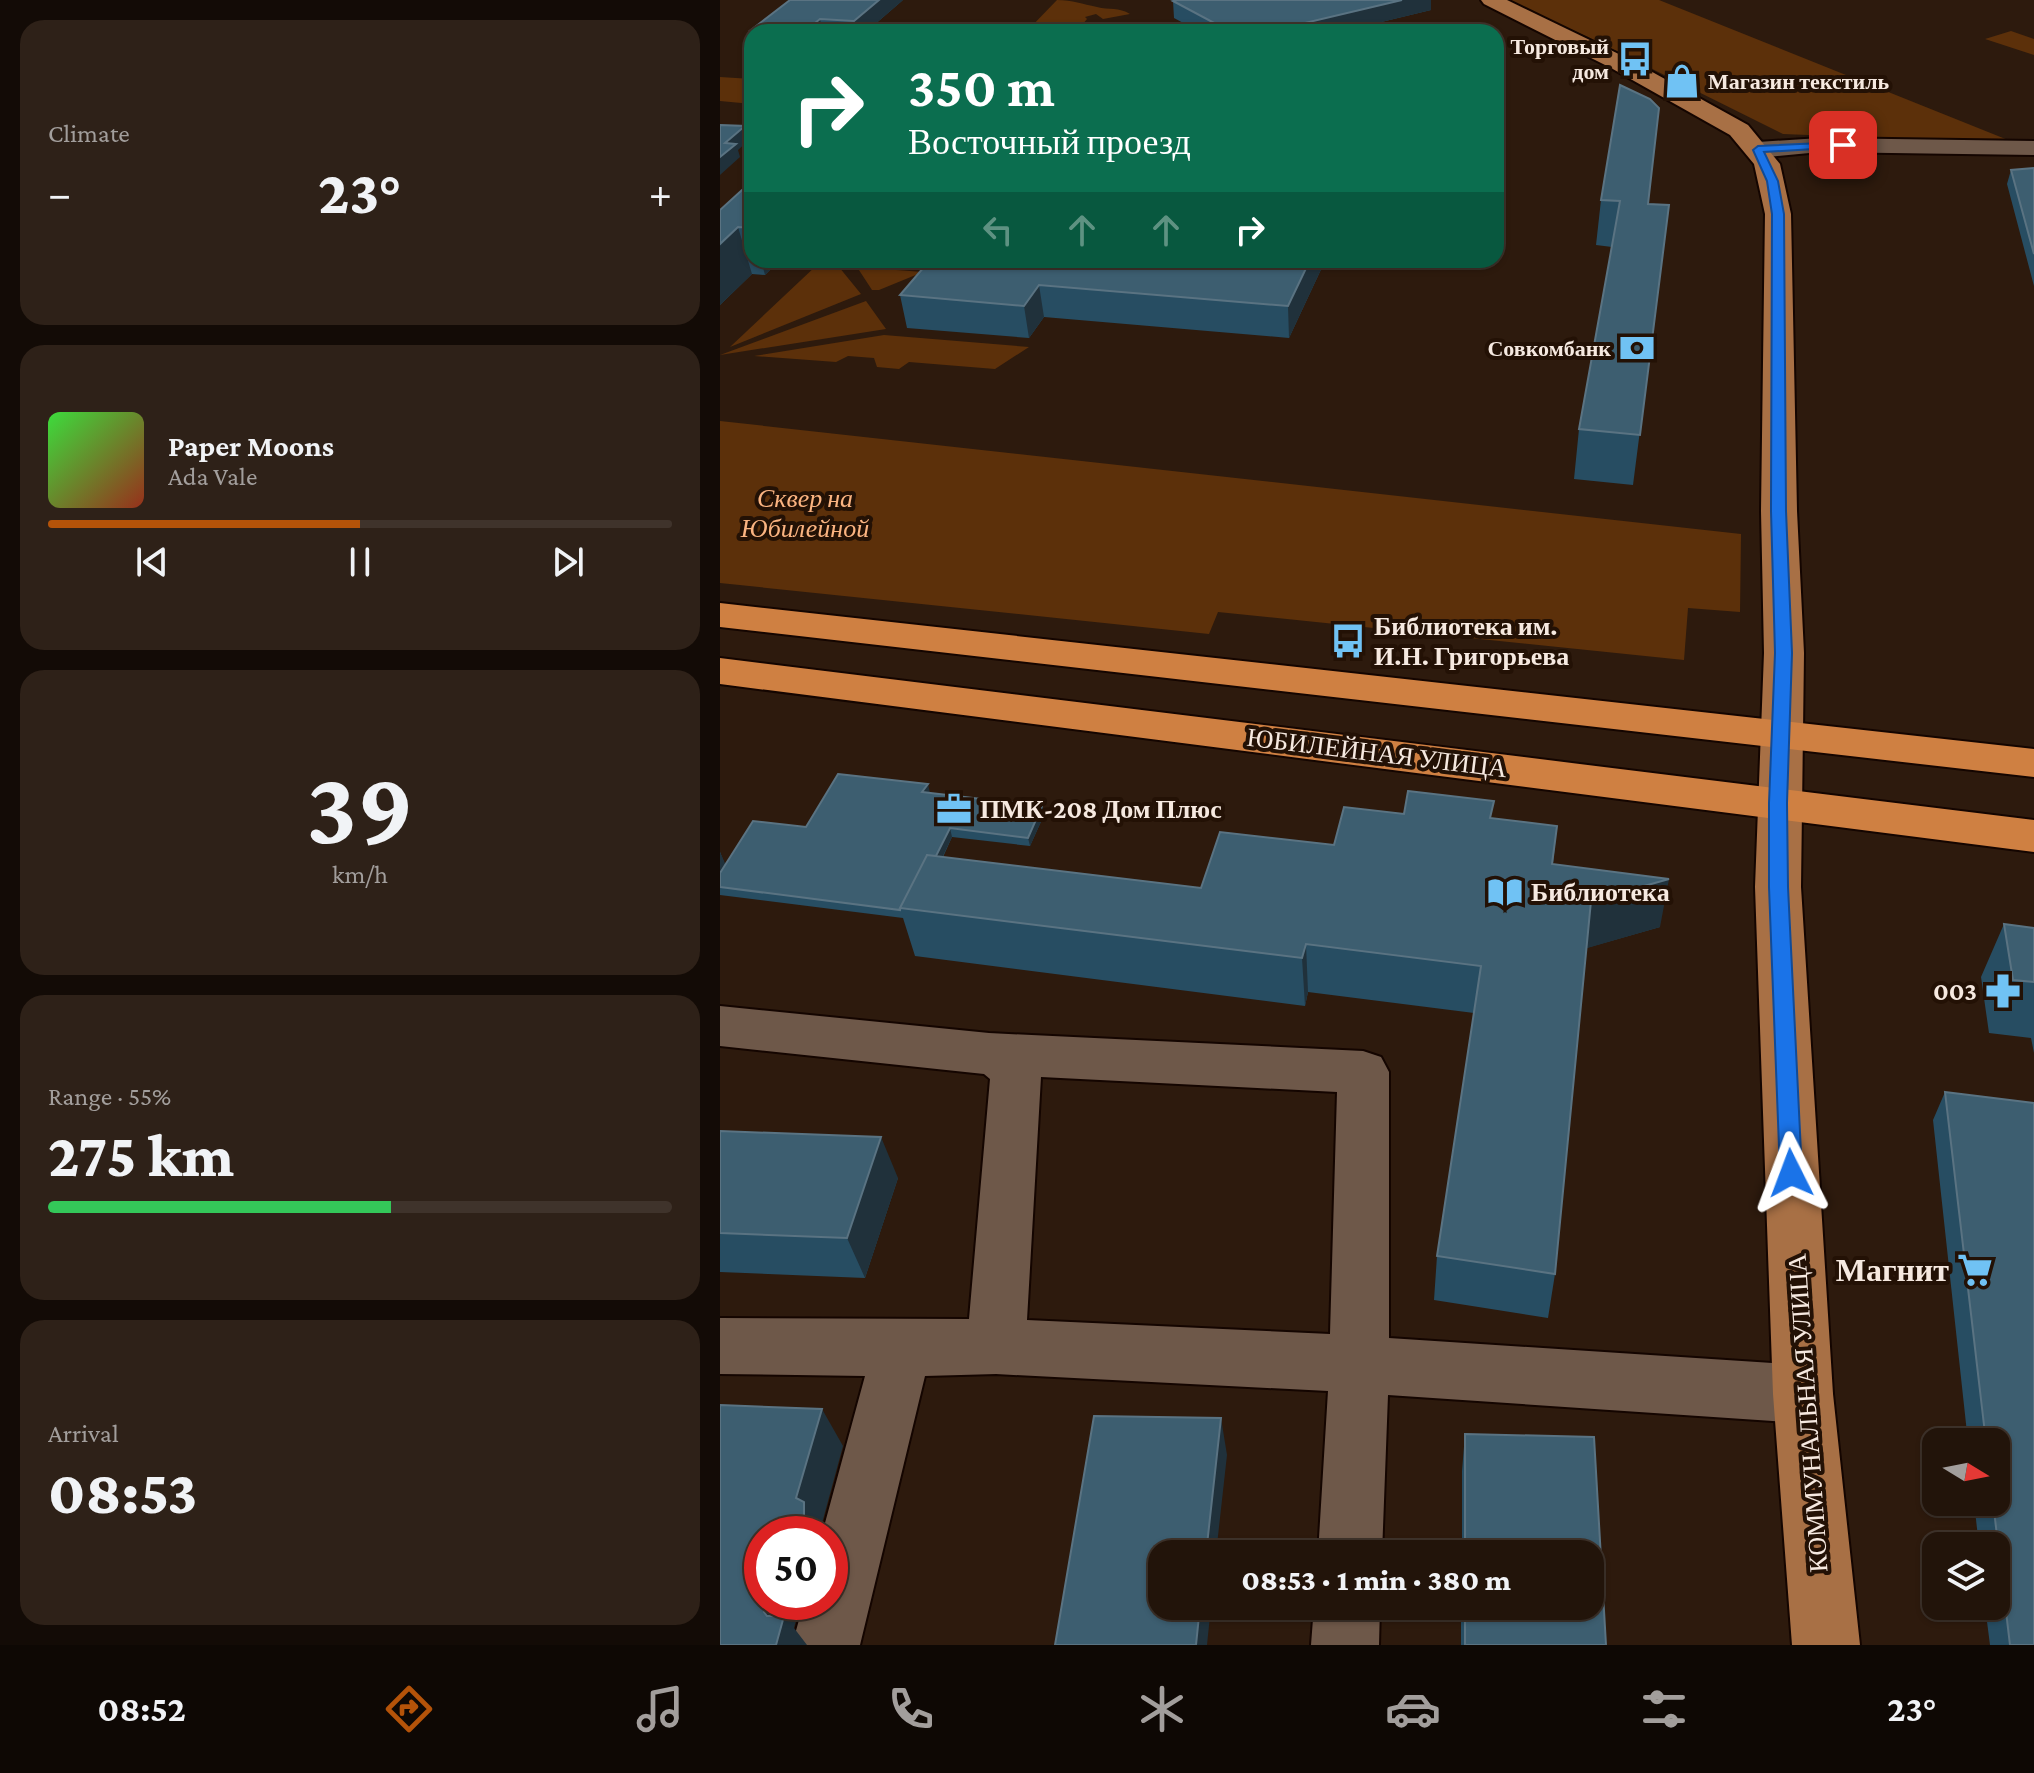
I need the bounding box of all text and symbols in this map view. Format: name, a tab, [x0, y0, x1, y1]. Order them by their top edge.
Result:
place label: Торговый дом	[1510, 34, 1609, 84]
bus stop icon: Торговый дом	[1616, 40, 1654, 78]
icon: right	[776, 56, 880, 160]
text: 350 m	[908, 56, 1055, 118]
shop icon: Магазин текстиль	[1663, 62, 1701, 100]
place label: Магазин текстиль	[1708, 69, 1889, 94]
pin	[1809, 111, 1877, 179]
text: Climate	[48, 119, 130, 148]
text: Восточный проезд	[908, 122, 1191, 162]
icon: arrive	[1821, 123, 1865, 167]
text: 23°	[318, 159, 402, 226]
text: −	[48, 169, 71, 217]
text: +	[649, 169, 672, 217]
icon: left	[976, 208, 1020, 252]
icon: ahead	[1060, 208, 1104, 252]
icon: ahead	[1144, 208, 1188, 252]
icon: right	[1228, 208, 1272, 252]
bank icon: Совкомбанк	[1618, 329, 1656, 367]
place label: Совкомбанк	[1487, 336, 1611, 361]
text: Paper Moons	[168, 429, 334, 462]
text: Ada Vale	[168, 462, 257, 491]
park label: Сквер на Юбилейной	[740, 484, 869, 543]
icon: previous	[130, 540, 174, 584]
icon: pause	[338, 540, 382, 584]
icon: next	[546, 540, 590, 584]
place label: Библиотека им. И.Н. Григорьева	[1374, 612, 1569, 671]
bus stop icon: Библиотека им. И.Н. Григорьева	[1329, 622, 1367, 660]
street label: ЮБИЛЕЙНАЯ УЛИЦА	[1245, 723, 1509, 783]
text: 39	[306, 750, 414, 865]
office icon: ПМК-208 Дом Плюс	[935, 790, 973, 828]
place label: ПМК-208 Дом Плюс	[980, 795, 1222, 824]
text: km/h	[332, 860, 388, 889]
library icon: Библиотека	[1486, 873, 1524, 911]
place label: Библиотека	[1531, 878, 1670, 907]
pharmacy icon: 003	[1984, 972, 2022, 1010]
place label: 003	[1933, 977, 1977, 1006]
text: Range · 55%	[48, 1082, 171, 1111]
text: 275 km	[48, 1122, 234, 1189]
position arrow	[1749, 1131, 1833, 1215]
supermarket icon: Магнит	[1956, 1251, 1994, 1289]
street label: КОММУНАЛЬНАЯ УЛИЦА	[1782, 1252, 1834, 1573]
place label: Магнит	[1836, 1252, 1949, 1288]
text: Arrival	[48, 1419, 119, 1448]
north arrow	[1922, 1428, 2010, 1516]
map controls	[1922, 1428, 2010, 1620]
text: 08:53	[48, 1459, 197, 1526]
speed limit sign: 50	[744, 1516, 848, 1620]
button: layers	[1922, 1532, 2010, 1620]
text: 08:53 · 1 min · 380 m	[1241, 1563, 1511, 1596]
icon: directions	[381, 1681, 437, 1737]
icon: music	[632, 1681, 688, 1737]
icon: phone	[883, 1681, 939, 1737]
icon: climate	[1134, 1681, 1190, 1737]
icon: car	[1385, 1681, 1441, 1737]
icon: filters	[1636, 1681, 1692, 1737]
text: 08:52	[98, 1689, 186, 1729]
text: 23°	[1887, 1689, 1936, 1729]

